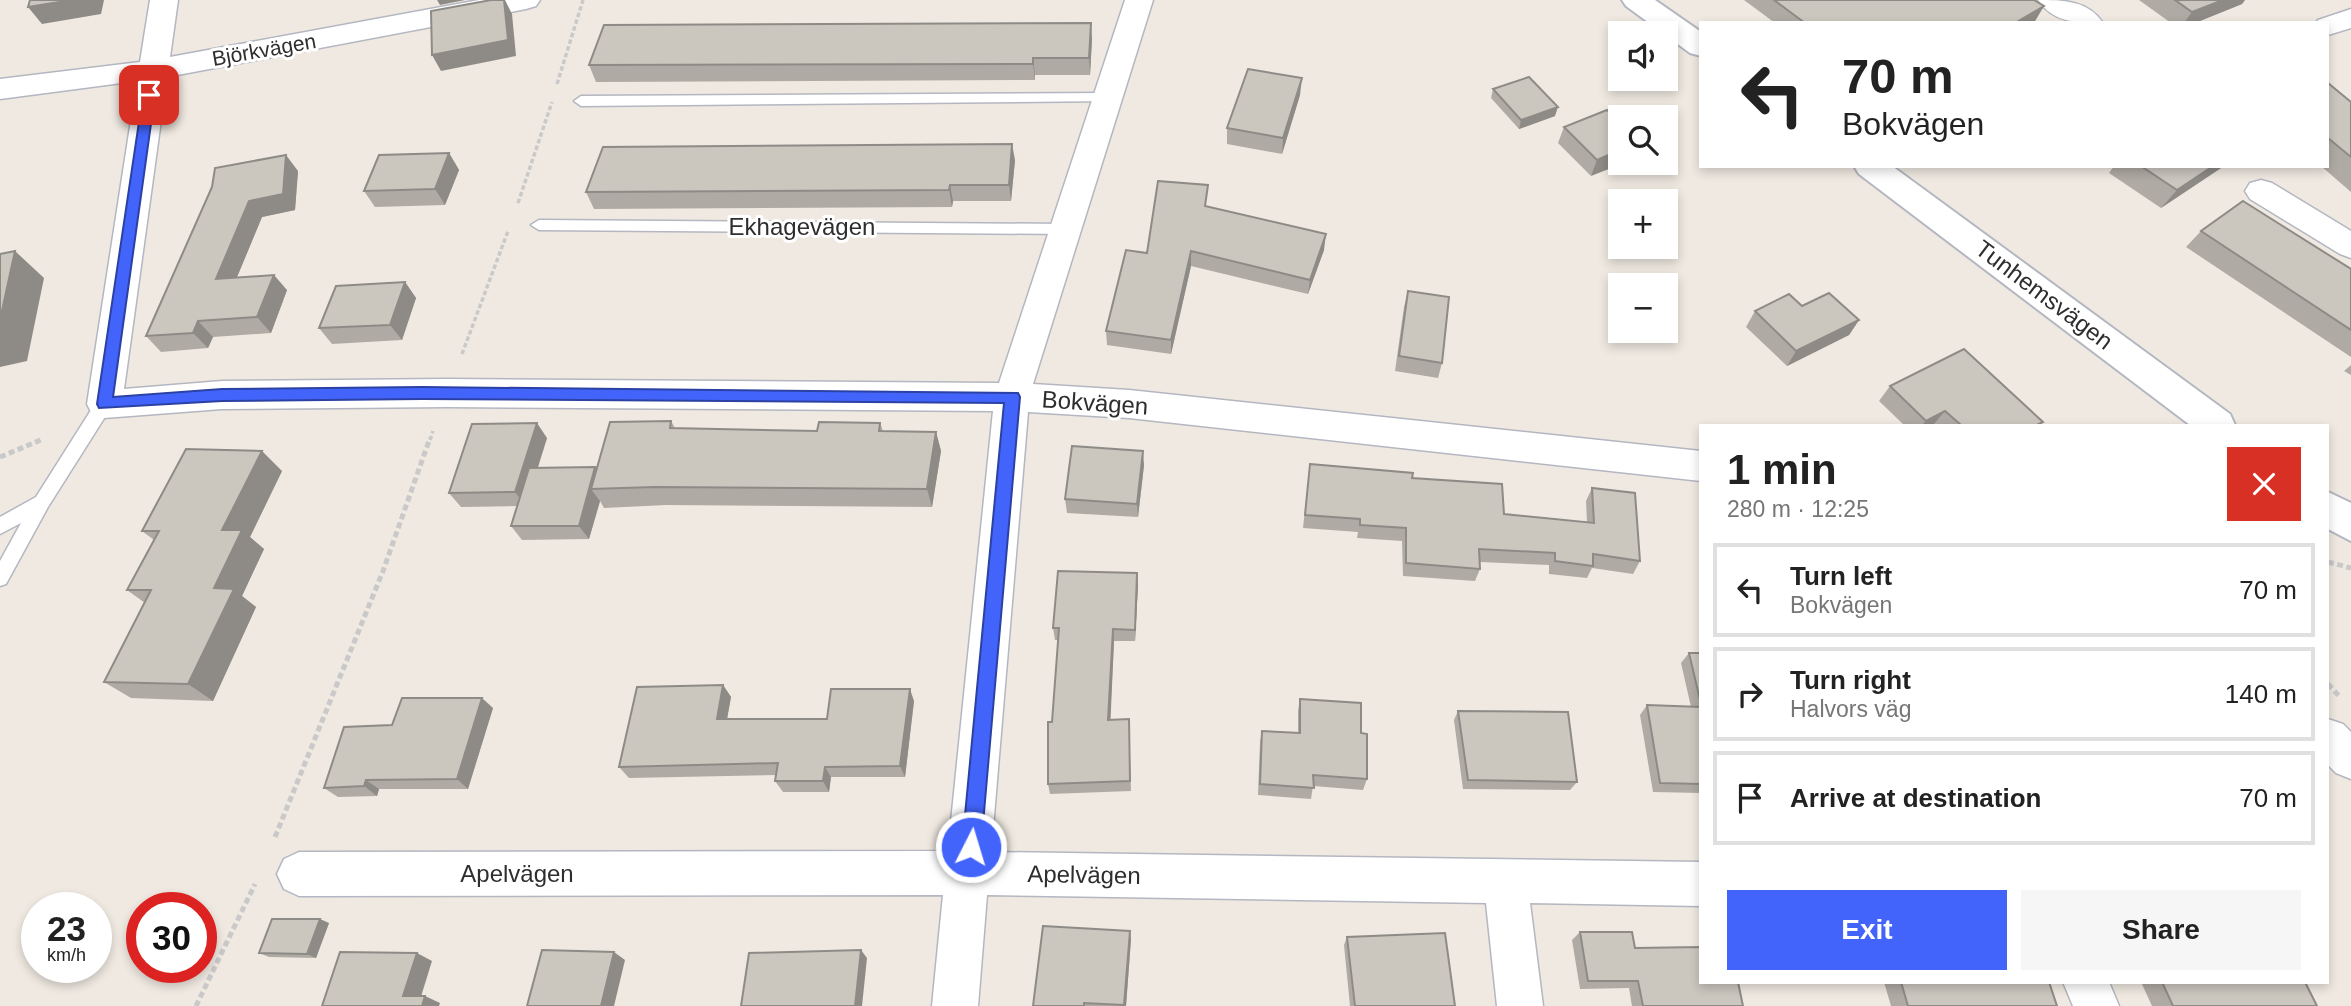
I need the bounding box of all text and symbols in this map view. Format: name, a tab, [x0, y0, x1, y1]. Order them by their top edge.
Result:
map controls	[1608, 21, 1678, 343]
button: sound	[1608, 21, 1678, 91]
street label: Björkvägen	[210, 29, 318, 70]
icon: left	[1727, 49, 1818, 140]
text: 70 m	[1842, 49, 1954, 103]
pin	[119, 65, 179, 125]
icon: arrive	[130, 76, 168, 114]
button: search	[1608, 105, 1678, 175]
text: Bokvägen	[1842, 106, 1984, 142]
button: +	[1608, 189, 1678, 259]
street label: Ekhagevägen	[729, 213, 875, 240]
street label: Tunhemsvägen	[1970, 234, 2118, 355]
button: −	[1608, 273, 1678, 343]
street label: Bokvägen	[1041, 385, 1149, 420]
text: 1 min	[1727, 446, 1837, 493]
button: close	[2227, 447, 2301, 521]
text: 280 m · 12:25	[1727, 496, 1869, 522]
text: Turn left	[1790, 561, 1892, 591]
icon: left	[1731, 571, 1769, 609]
text: 70 m	[2239, 575, 2297, 605]
text: Bokvägen	[1790, 592, 1892, 618]
text: Turn right	[1790, 665, 1911, 695]
icon: right	[1731, 675, 1769, 713]
text: 140 m	[2225, 679, 2297, 709]
text: Halvors väg	[1790, 696, 1911, 722]
icon: arrive	[1731, 779, 1769, 817]
text: Arrive at destination	[1790, 783, 2041, 813]
text: 70 m	[2239, 783, 2297, 813]
position arrow	[934, 810, 1008, 884]
street label: Apelvägen	[460, 860, 574, 887]
street label: Apelvägen	[1027, 860, 1141, 889]
button: Exit	[1727, 890, 2007, 970]
button: Share	[2021, 890, 2301, 970]
speed limit sign: 30	[126, 892, 217, 983]
text: 23	[47, 909, 86, 948]
text: km/h	[47, 945, 86, 965]

